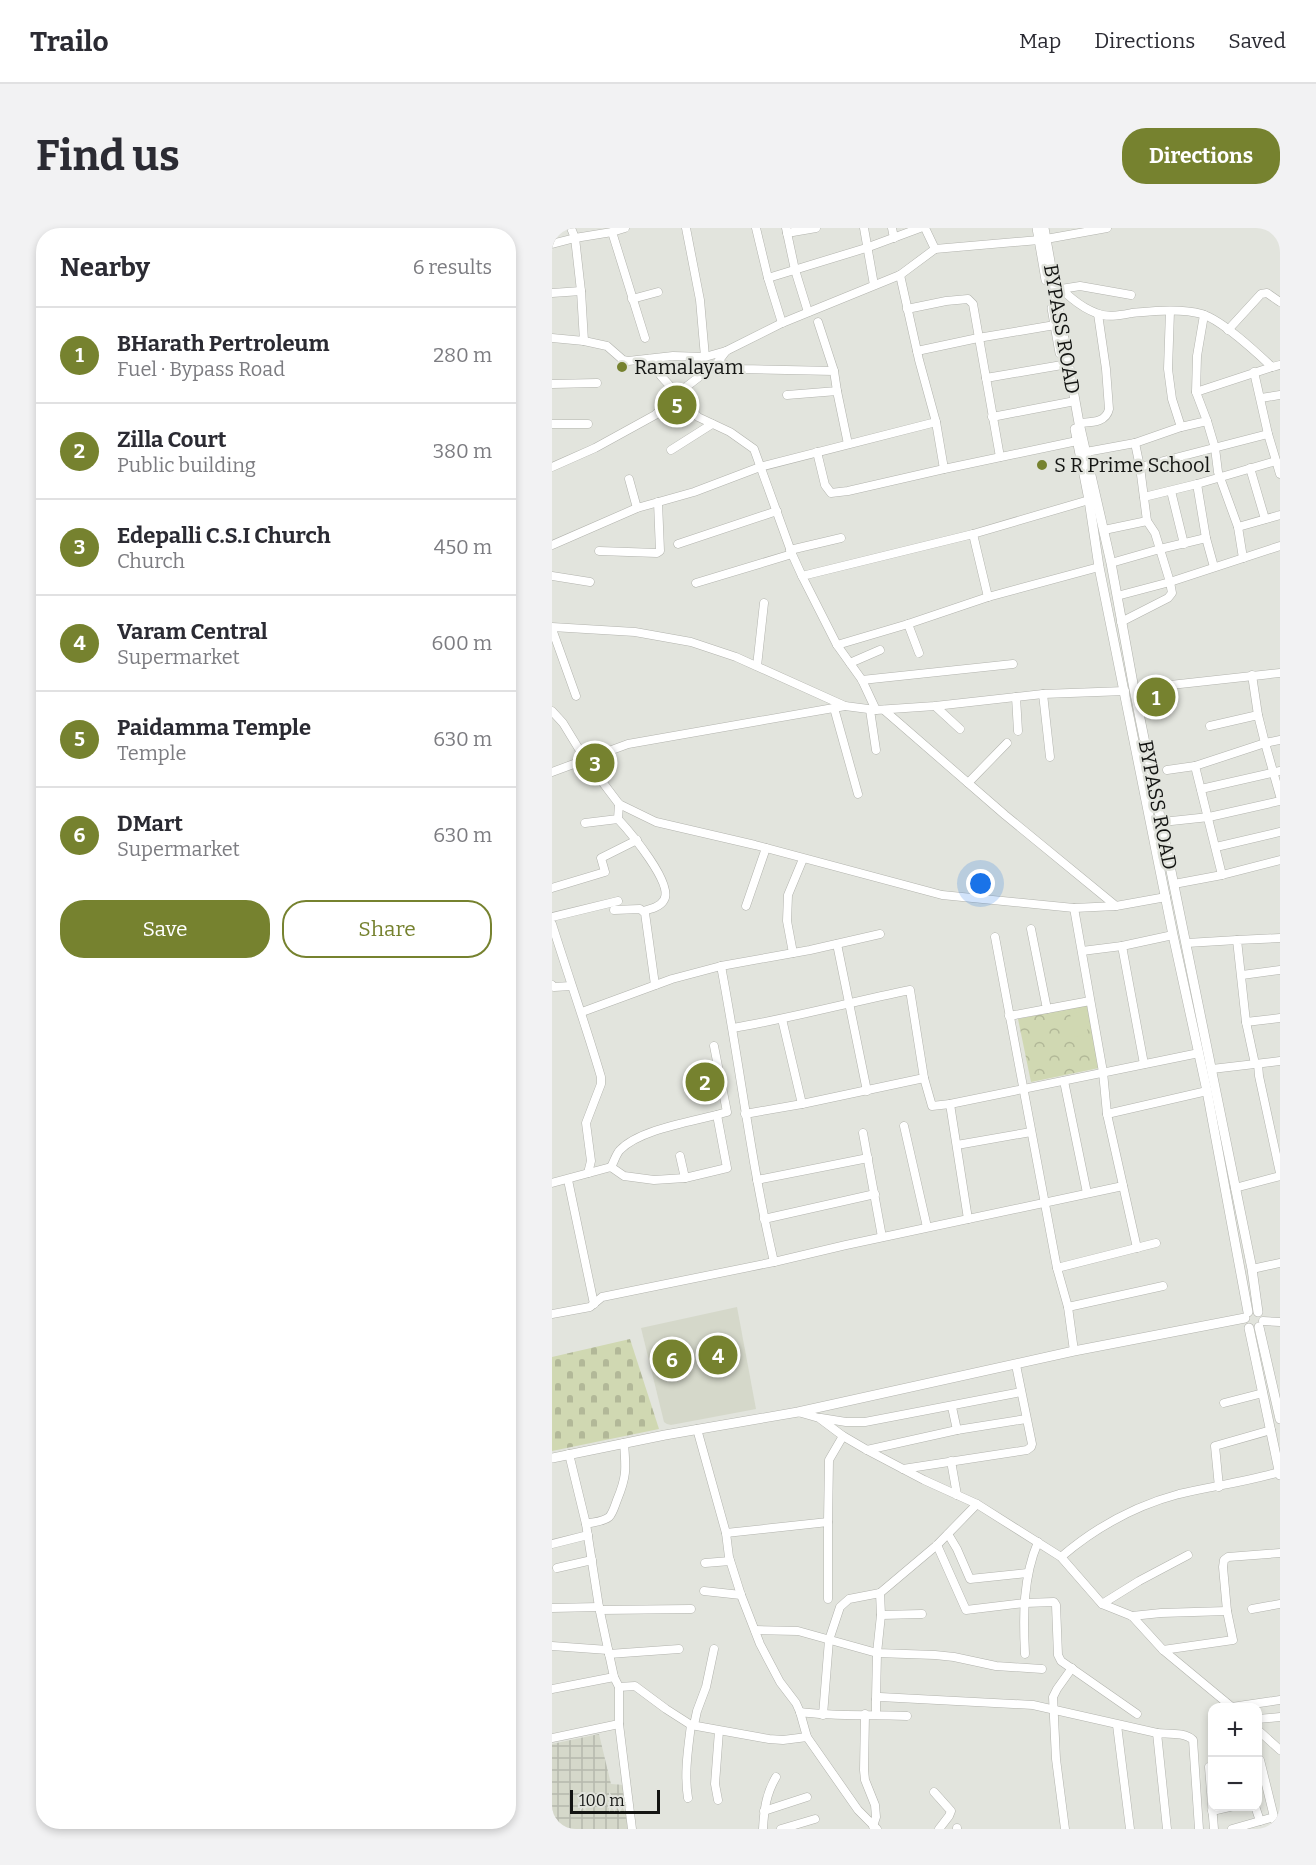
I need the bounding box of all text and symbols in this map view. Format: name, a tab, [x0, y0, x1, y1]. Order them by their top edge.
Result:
text: Trailo	[30, 25, 109, 58]
text: Map	[1019, 28, 1061, 54]
text: Directions	[1094, 28, 1195, 54]
text: Saved	[1228, 28, 1286, 54]
button: Directions	[1122, 128, 1280, 184]
text: Find us	[36, 131, 180, 181]
text: Nearby	[60, 252, 150, 283]
text: 6 results	[413, 255, 492, 279]
street label: BYPASS ROAD	[1039, 262, 1085, 396]
text: BHarath Pertroleum	[117, 330, 329, 357]
text: 1	[75, 343, 84, 367]
text: 280 m	[433, 343, 492, 367]
place label: Ramalayam	[634, 355, 744, 379]
text: Fuel · Bypass Road	[117, 357, 285, 381]
marker: Ramalayam	[615, 360, 629, 374]
pin: 5	[658, 382, 696, 428]
text: Zilla Court	[117, 426, 226, 453]
text: 2	[74, 439, 85, 463]
text: 380 m	[433, 439, 492, 463]
text: Public building	[117, 453, 256, 477]
place label: S R Prime School	[1054, 453, 1210, 477]
marker: S R Prime School	[1035, 458, 1049, 472]
text: Edepalli C.S.I Church	[117, 522, 331, 549]
text: 3	[74, 535, 85, 559]
text: 450 m	[434, 535, 492, 559]
text: Church	[117, 549, 185, 573]
text: Varam Central	[117, 618, 268, 645]
text: 4	[73, 631, 86, 655]
text: 600 m	[432, 631, 492, 655]
text: Supermarket	[117, 645, 240, 669]
pin: 1	[1136, 674, 1176, 720]
text: Paidamma Temple	[117, 714, 311, 741]
text: 5	[74, 727, 85, 751]
text: 630 m	[433, 727, 492, 751]
street label: BYPASS ROAD	[1134, 738, 1182, 872]
pin: 3	[576, 740, 615, 786]
text: Temple	[117, 741, 186, 765]
text: DMart	[117, 810, 183, 837]
text: 6	[74, 823, 85, 847]
text: 630 m	[433, 823, 492, 847]
text: Supermarket	[117, 837, 240, 861]
your location	[966, 869, 995, 898]
button: Save	[60, 900, 270, 958]
button: Share	[282, 900, 492, 958]
pin: 2	[686, 1060, 724, 1104]
pin: 4	[698, 1332, 738, 1378]
pin: 6	[652, 1336, 692, 1382]
map controls	[1208, 1703, 1262, 1811]
button: +	[1208, 1703, 1262, 1757]
button: −	[1208, 1757, 1262, 1811]
scale bar	[570, 1787, 660, 1814]
text: 100 m	[579, 1791, 624, 1810]

